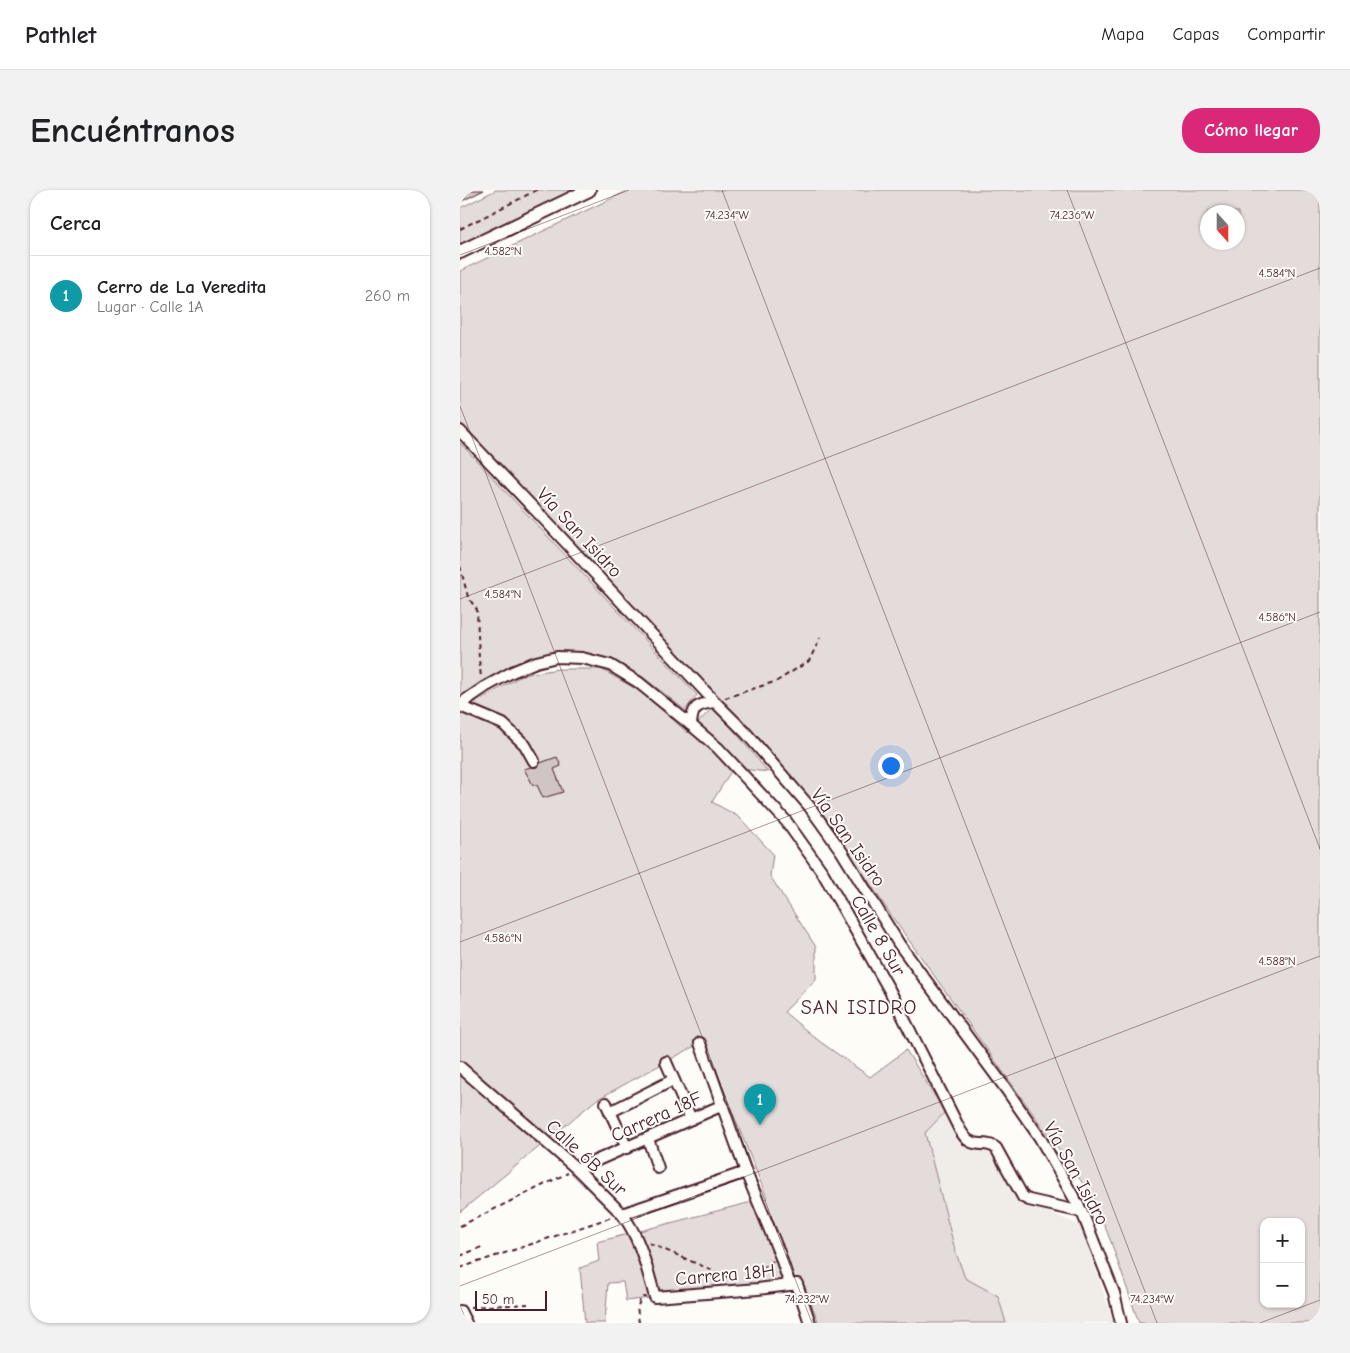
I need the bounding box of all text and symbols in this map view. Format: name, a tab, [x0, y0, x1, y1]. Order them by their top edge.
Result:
text: Pathlet	[25, 21, 96, 49]
text: Mapa	[1101, 24, 1144, 45]
text: Capas	[1172, 24, 1219, 45]
text: Compartir	[1247, 24, 1325, 45]
button: Cómo llegar	[1182, 108, 1320, 153]
text: Encuéntranos	[30, 110, 235, 151]
north arrow	[1200, 205, 1245, 250]
text: 74.234°W	[705, 208, 750, 222]
text: 74.236°W	[1050, 208, 1095, 222]
text: Cerca	[50, 211, 101, 235]
text: 4.582°N	[484, 244, 522, 258]
text: 4.584°N	[1259, 266, 1296, 280]
text: Cerro de La Veredita	[97, 276, 266, 298]
text: 1	[63, 287, 69, 305]
text: 260 m	[365, 287, 410, 305]
text: Lugar · Calle 1A	[97, 298, 204, 316]
street label: Vía San Isidro	[532, 483, 626, 582]
text: 4.584°N	[485, 587, 522, 601]
text: 4.586°N	[1258, 610, 1296, 624]
your location	[878, 753, 904, 779]
street label: Vía San Isidro	[806, 784, 890, 891]
street label: Calle 8 Sur	[846, 891, 910, 980]
text: 4.586°N	[484, 931, 522, 945]
text: 4.588°N	[1258, 954, 1296, 968]
district label: SAN ISIDRO	[801, 996, 917, 1019]
pin: 1	[744, 1084, 776, 1125]
street label: Carrera 18F	[607, 1087, 705, 1147]
street label: Calle 6B Sur	[542, 1115, 631, 1201]
street label: Vía San Isidro	[1039, 1118, 1114, 1229]
map controls	[1260, 1218, 1305, 1308]
button: +	[1260, 1218, 1305, 1263]
street label: Carrera 18H	[674, 1260, 776, 1290]
button: −	[1260, 1263, 1305, 1308]
scale bar	[475, 1288, 548, 1311]
text: 50 m	[482, 1291, 514, 1308]
text: 74.232°W	[785, 1292, 830, 1306]
text: 74.234°W	[1130, 1292, 1175, 1306]

